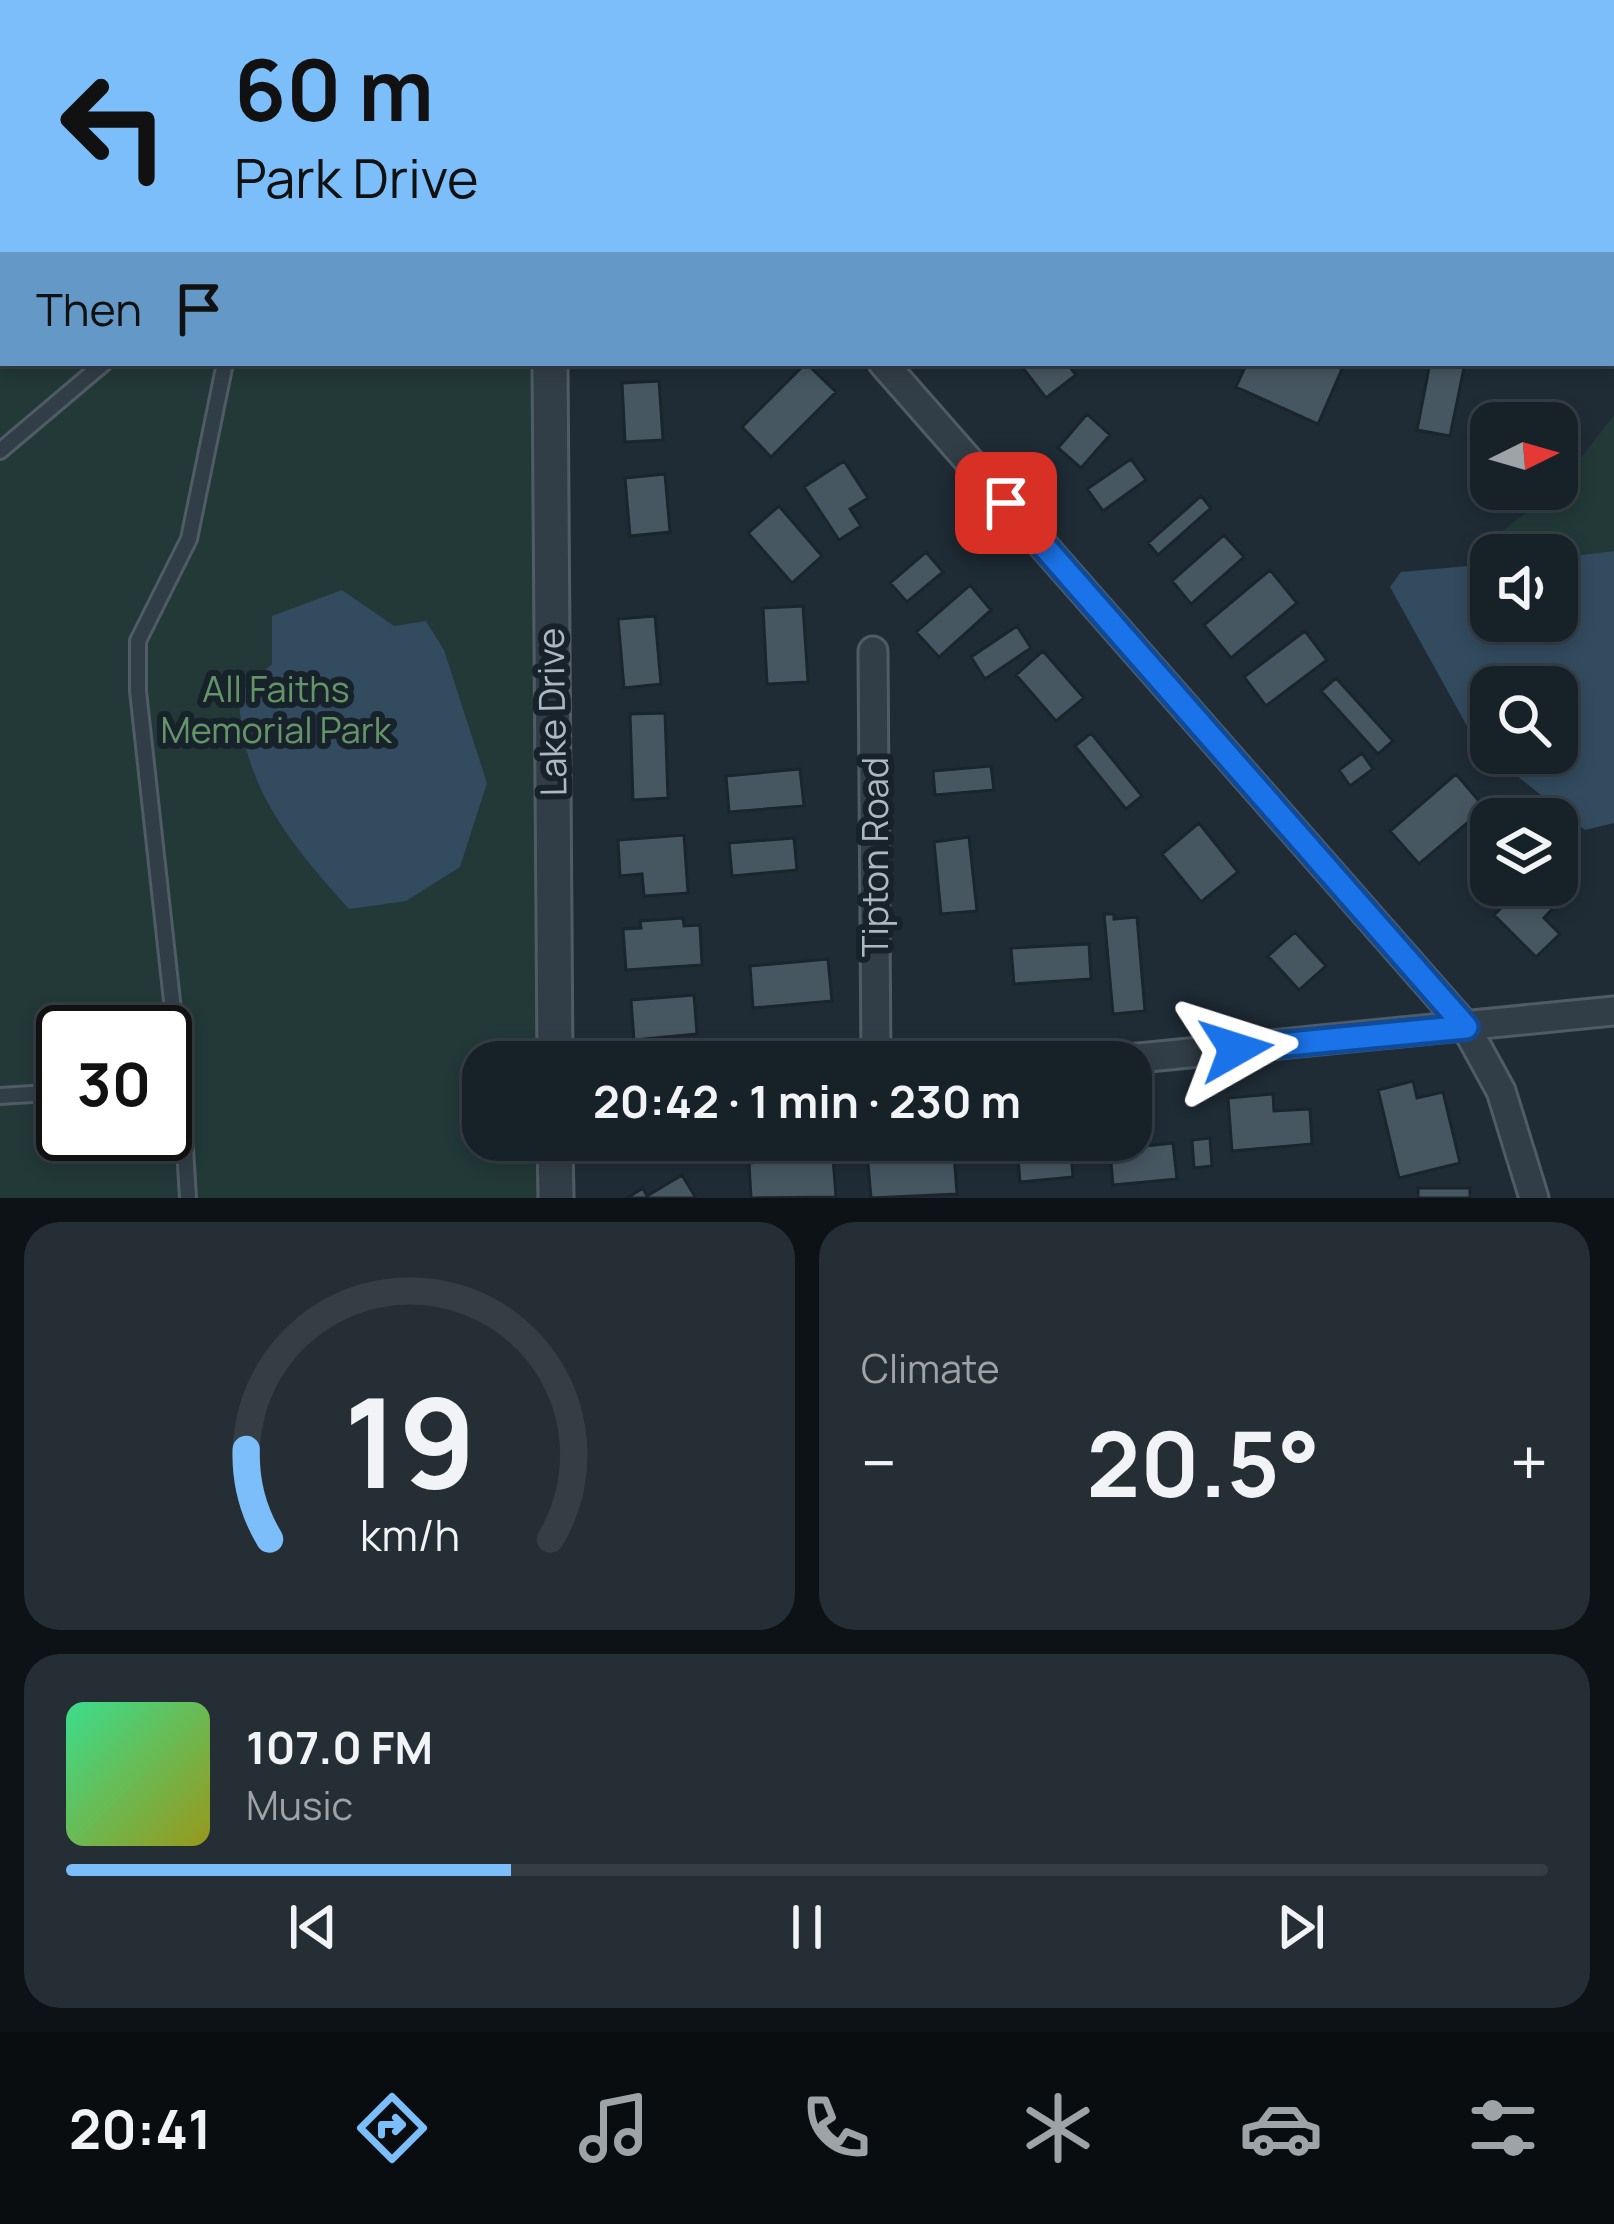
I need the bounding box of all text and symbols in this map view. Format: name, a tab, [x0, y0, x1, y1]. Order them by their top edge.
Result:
text: 60 m	[234, 31, 434, 146]
icon: left	[36, 48, 192, 204]
text: Park Drive	[234, 140, 479, 214]
icon: arrive	[166, 276, 232, 342]
text: Then	[36, 278, 142, 340]
north arrow	[1470, 402, 1578, 510]
map controls	[1470, 402, 1578, 906]
pin	[955, 452, 1057, 554]
icon: arrive	[973, 470, 1039, 536]
button: sound	[1470, 534, 1578, 642]
street label: Lake Drive	[526, 627, 577, 797]
park label: All Faiths Memorial Park	[160, 664, 393, 754]
button: search	[1470, 666, 1578, 774]
street label: Tipton Road	[850, 757, 899, 957]
button: layers	[1470, 798, 1578, 906]
position arrow	[1173, 986, 1299, 1112]
speed limit sign: 30	[36, 1005, 192, 1161]
text: 20:42 · 1 min · 230 m	[593, 1070, 1021, 1132]
text: Climate	[861, 1341, 1000, 1395]
text: 19	[343, 1355, 476, 1525]
text: 20.5°	[1087, 1401, 1320, 1524]
text: −	[861, 1417, 897, 1507]
text: +	[1510, 1417, 1548, 1507]
text: km/h	[360, 1505, 459, 1564]
text: 107.0 FM	[246, 1716, 433, 1778]
text: Music	[246, 1778, 353, 1832]
icon: previous	[280, 1894, 346, 1960]
icon: pause	[774, 1894, 840, 1960]
icon: next	[1268, 1894, 1334, 1960]
icon: directions	[350, 2086, 434, 2170]
icon: music	[572, 2086, 656, 2170]
icon: phone	[794, 2086, 878, 2170]
icon: climate	[1016, 2086, 1100, 2170]
icon: car	[1239, 2086, 1323, 2170]
icon: filters	[1461, 2086, 1545, 2170]
text: 20:41	[69, 2091, 212, 2165]

